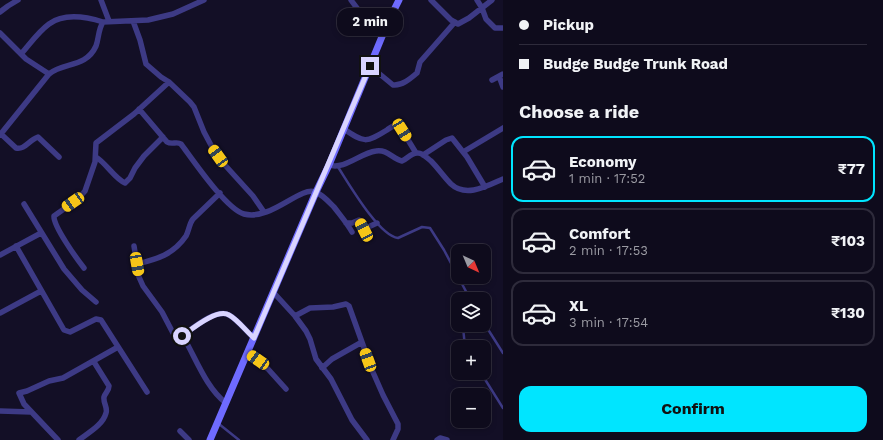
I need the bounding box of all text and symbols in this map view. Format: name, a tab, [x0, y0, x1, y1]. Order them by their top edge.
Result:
callout: 2 min	[337, 8, 403, 36]
text: 2 min	[352, 14, 388, 29]
text: Pickup	[543, 16, 594, 34]
text: Budge Budge Trunk Road	[543, 55, 728, 73]
route end	[361, 57, 379, 75]
text: Choose a ride	[519, 101, 639, 122]
car	[391, 117, 413, 143]
car	[206, 143, 230, 169]
icon: car	[521, 151, 557, 187]
text: Economy	[569, 153, 636, 171]
text: ₹77	[838, 160, 865, 178]
text: 1 min · 17:52	[569, 171, 645, 186]
car	[60, 190, 86, 214]
car	[353, 217, 375, 243]
icon: car	[521, 223, 557, 259]
text: Comfort	[569, 225, 630, 243]
text: ₹103	[831, 232, 865, 250]
text: 2 min · 17:53	[569, 243, 648, 258]
north arrow	[451, 244, 491, 284]
map controls	[451, 244, 491, 428]
car	[129, 251, 145, 277]
button: layers	[451, 292, 491, 332]
icon: car	[521, 295, 557, 331]
text: XL	[569, 297, 588, 315]
text: ₹130	[831, 304, 865, 322]
text: 3 min · 17:54	[569, 315, 648, 330]
route start	[173, 327, 191, 345]
button: +	[451, 340, 491, 380]
car	[358, 347, 378, 373]
car	[245, 348, 271, 372]
button: Confirm	[519, 386, 867, 432]
button: −	[451, 388, 491, 428]

